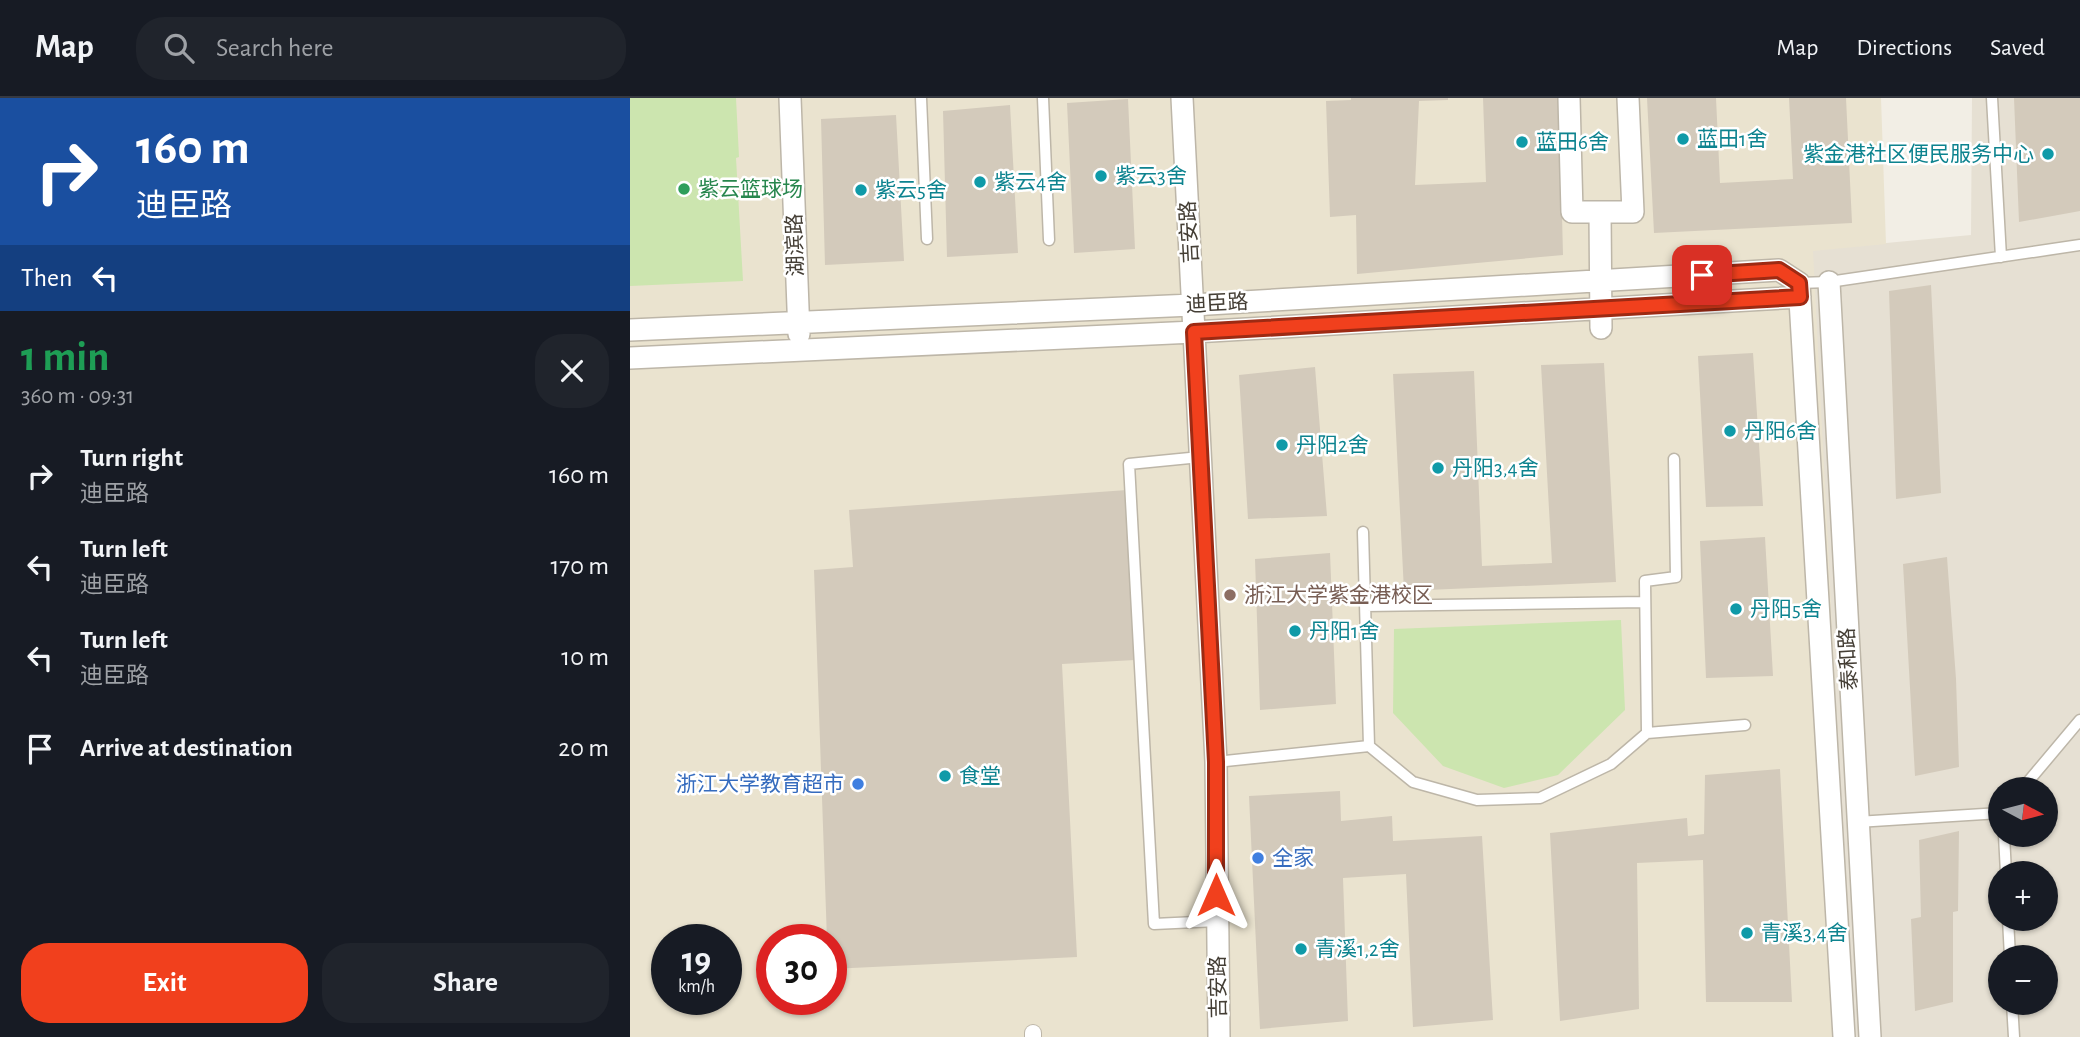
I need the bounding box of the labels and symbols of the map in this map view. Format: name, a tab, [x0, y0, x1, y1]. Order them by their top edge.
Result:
place label: 蓝田1舍	[1697, 128, 1767, 150]
place label: 蓝田6舍	[1536, 131, 1609, 153]
marker: 蓝田1舍	[1675, 131, 1691, 147]
marker: 蓝田6舍	[1514, 134, 1530, 150]
place label: 紫金港社区便民服务中心	[1803, 143, 2034, 165]
marker: 紫金港社区便民服务中心	[2040, 146, 2056, 162]
place label: 紫云3舍	[1115, 165, 1187, 187]
marker: 紫云3舍	[1093, 168, 1109, 184]
place label: 紫云4舍	[994, 171, 1067, 193]
marker: 紫云4舍	[972, 174, 988, 190]
place label: 紫云篮球场	[698, 178, 803, 200]
place label: 紫云5舍	[875, 179, 947, 201]
marker: 紫云篮球场	[676, 181, 692, 197]
marker: 紫云5舍	[853, 182, 869, 198]
street label: 吉安路	[1176, 200, 1202, 264]
street label: 湖滨路	[783, 213, 807, 277]
pin	[1672, 245, 1732, 305]
street label: 迪臣路	[1185, 290, 1249, 316]
place label: 丹阳6舍	[1744, 420, 1817, 442]
marker: 丹阳6舍	[1722, 423, 1738, 439]
place label: 丹阳2舍	[1296, 434, 1369, 456]
marker: 丹阳2舍	[1274, 437, 1290, 453]
place label: 丹阳3,4舍	[1452, 457, 1539, 479]
marker: 丹阳3,4舍	[1430, 460, 1446, 476]
place label: 浙江大学紫金港校区	[1244, 584, 1433, 606]
marker: 浙江大学紫金港校区	[1222, 587, 1238, 603]
place label: 丹阳5舍	[1750, 598, 1822, 620]
marker: 丹阳5舍	[1728, 601, 1744, 617]
place label: 丹阳1舍	[1309, 620, 1379, 642]
marker: 丹阳1舍	[1287, 623, 1303, 639]
street label: 泰和路	[1835, 627, 1861, 691]
place label: 食堂	[959, 765, 1001, 787]
marker: 食堂	[937, 768, 953, 784]
place label: 浙江大学教育超市	[676, 773, 844, 795]
marker: 浙江大学教育超市	[850, 776, 866, 792]
north arrow	[1988, 777, 2058, 847]
place label: 全家	[1272, 847, 1314, 869]
marker: 全家	[1250, 850, 1266, 866]
position arrow	[1179, 858, 1253, 932]
place label: 青溪3,4舍	[1761, 922, 1848, 944]
speed limit sign: 30	[756, 924, 847, 1015]
marker: 青溪3,4舍	[1739, 925, 1755, 941]
place label: 青溪1,2舍	[1315, 938, 1400, 960]
marker: 青溪1,2舍	[1293, 941, 1309, 957]
street label: 吉安路	[1206, 955, 1230, 1019]

